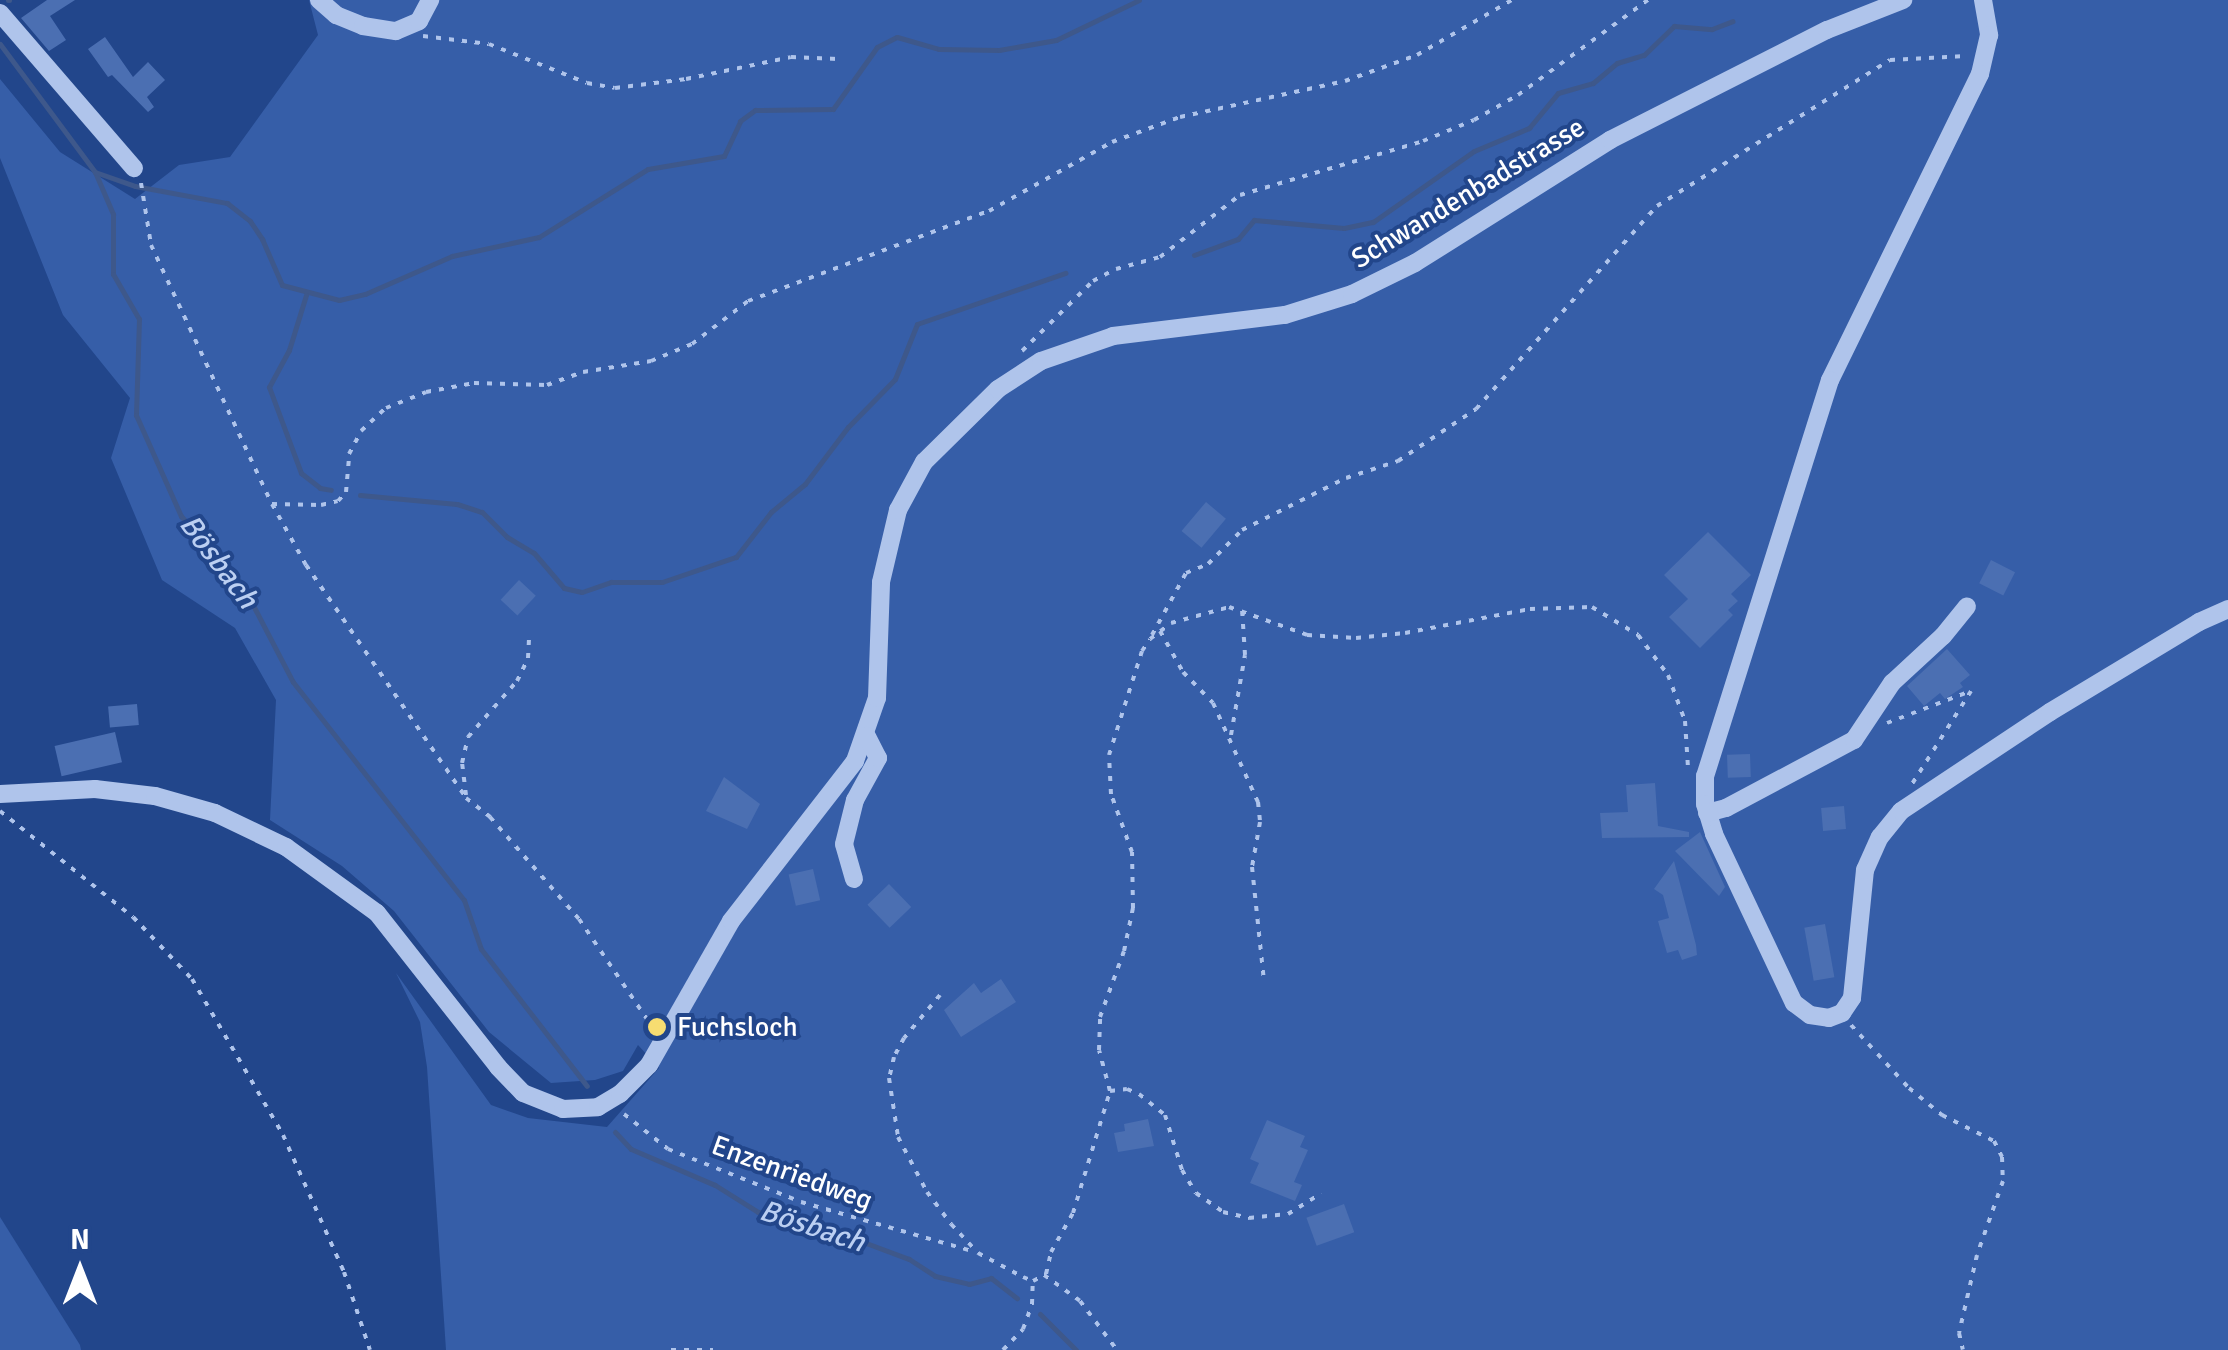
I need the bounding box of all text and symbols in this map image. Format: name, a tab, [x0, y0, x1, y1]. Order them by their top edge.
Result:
street label: Schwandenbadstrasse	[1345, 110, 1591, 276]
water label: Bösbach	[171, 508, 265, 616]
place label: Fuchsloch	[677, 1010, 798, 1044]
marker: Fuchsloch	[646, 1016, 668, 1038]
street label: Enzenriedweg	[707, 1128, 877, 1218]
water label: Bösbach	[755, 1193, 869, 1261]
north arrow	[30, 1220, 130, 1320]
text: N	[70, 1223, 90, 1257]

